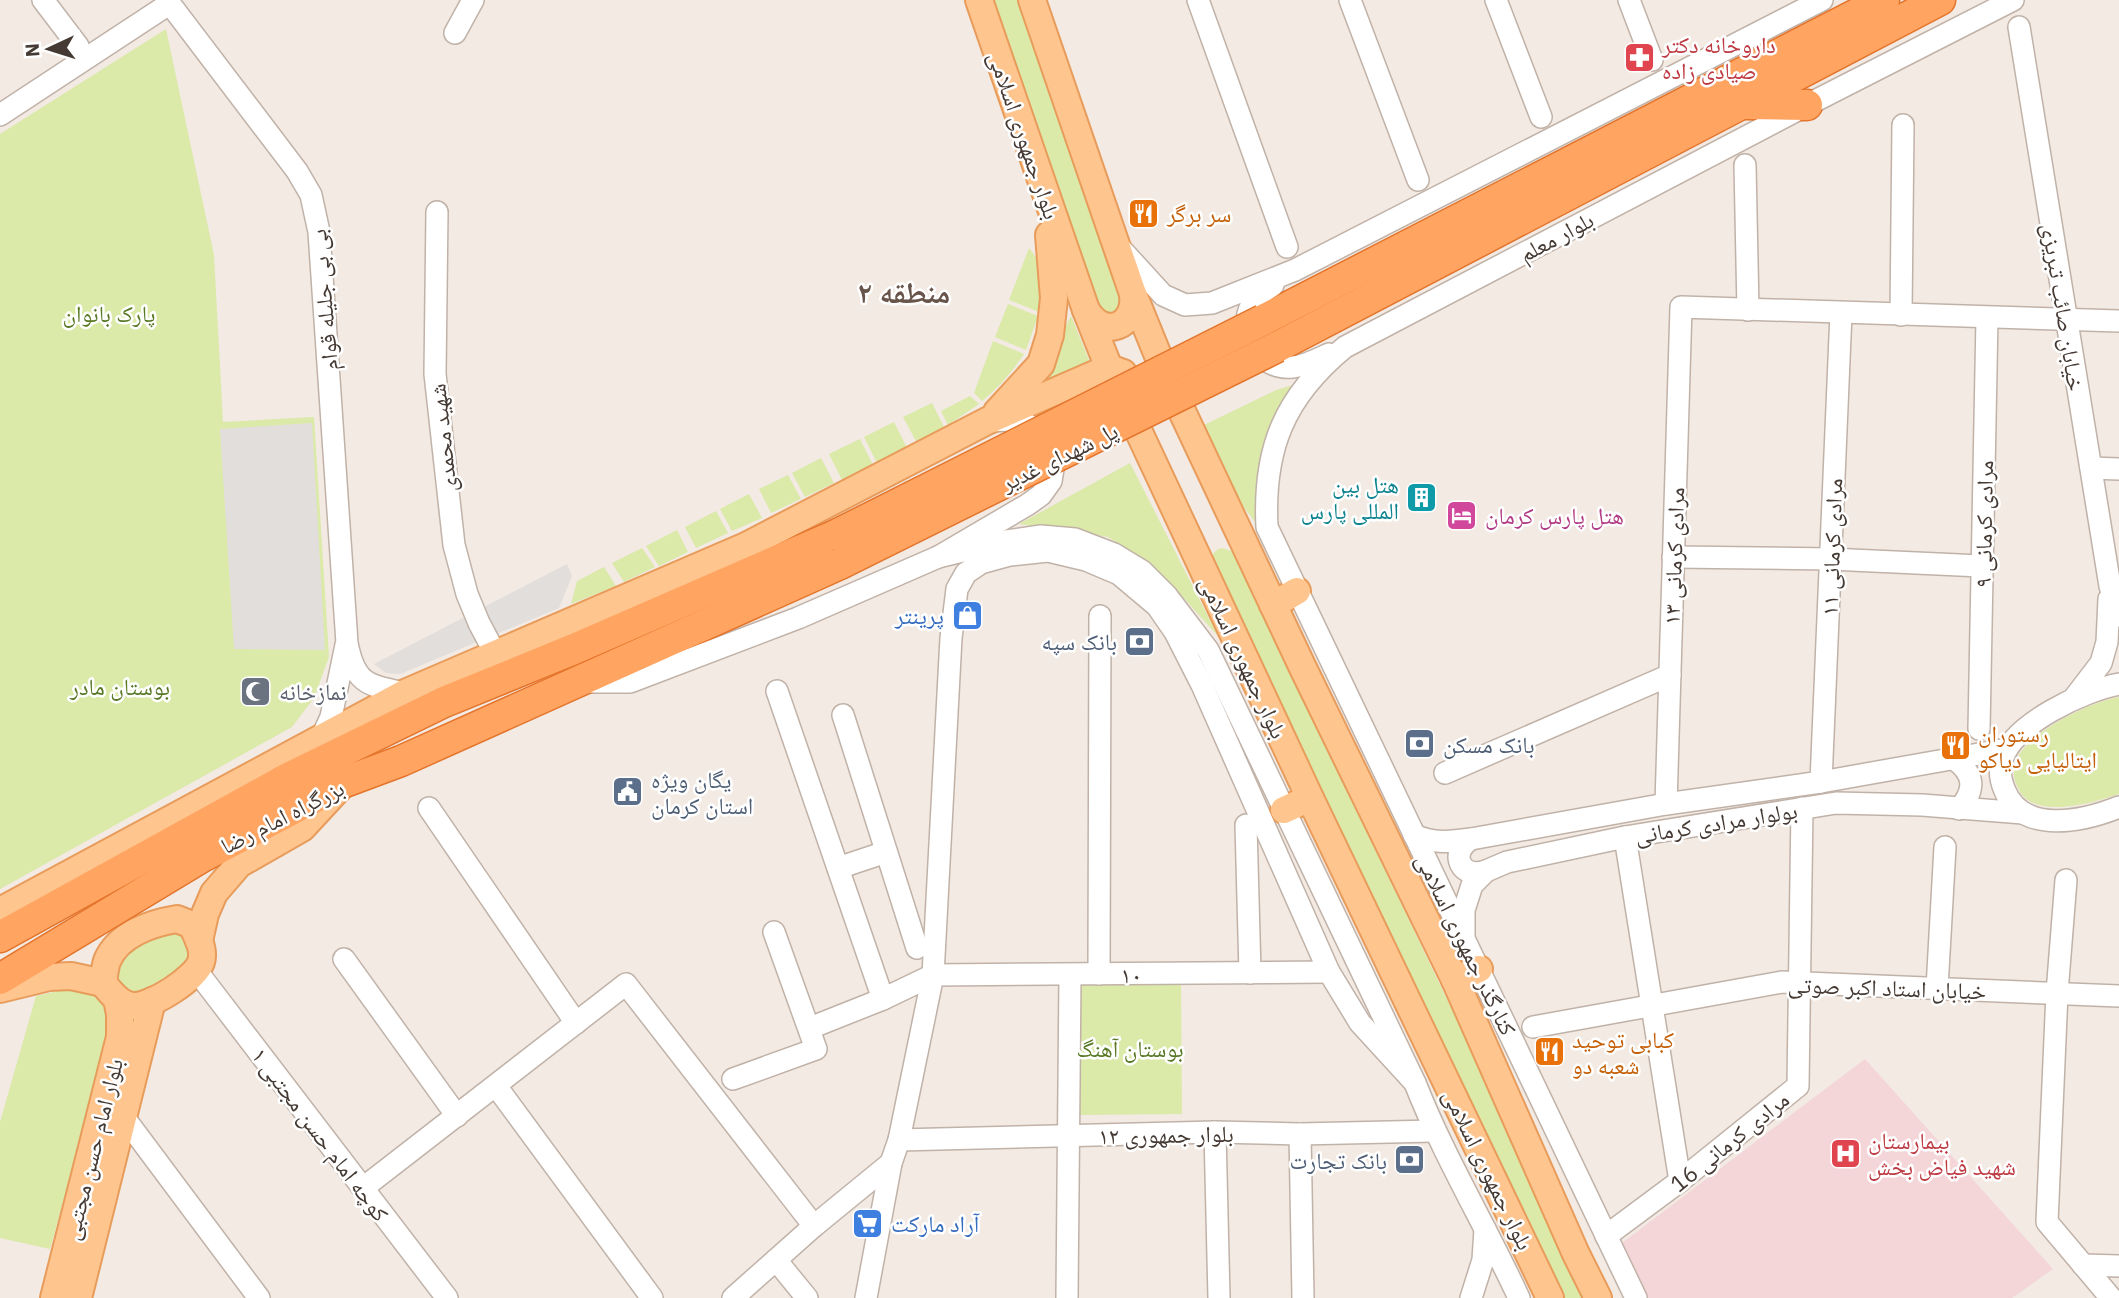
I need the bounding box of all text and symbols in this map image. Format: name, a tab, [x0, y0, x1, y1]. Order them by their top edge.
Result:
north arrow	[14, 14, 84, 84]
place label: داروخانه دکتر صیادی زاده	[1661, 29, 1776, 85]
pharmacy icon: داروخانه دکتر صیادی زاده	[1622, 40, 1656, 74]
text: N	[20, 42, 44, 58]
street label: بلوار جمهوری اسلامی	[982, 47, 1068, 223]
restaurant icon: سر برگر	[1127, 196, 1161, 230]
place label: سر برگر	[1166, 198, 1231, 228]
street label: بلوار معلم	[1514, 204, 1599, 270]
street label: خیابان صائب تبریزی	[2036, 221, 2092, 393]
street label: بی بی جلیله قوام	[302, 228, 346, 372]
district label: منطقه ۲	[858, 272, 950, 311]
park label: پارک بانوان	[63, 298, 155, 328]
street label: شهید محمدی	[421, 382, 463, 494]
street label: پل شهدای غدیر	[995, 415, 1123, 498]
street label: مرادی کرمانی ۹	[1967, 460, 1999, 588]
place label: هتل بین المللی پارس	[1301, 469, 1399, 525]
street label: مرادی کرمانی ۱۱	[1814, 478, 1848, 616]
building icon: هتل بین المللی پارس	[1405, 480, 1439, 514]
street label: مرادی کرمانی ۱۳	[1656, 487, 1690, 625]
hotel icon: هتل پارس کرمان	[1445, 498, 1479, 532]
place label: هتل پارس کرمان	[1485, 500, 1624, 530]
street label: بلوار جمهوری اسلامی	[1193, 571, 1295, 743]
shop icon: پرینتر	[950, 598, 984, 632]
place label: پرینتر	[894, 600, 944, 630]
bank icon: بانک سپه	[1123, 624, 1157, 658]
place label: بانک سپه	[1041, 626, 1117, 656]
park label: بوستان مادر	[69, 671, 170, 701]
mosque icon: نمازخانه	[239, 674, 273, 708]
place label: نمازخانه	[279, 676, 347, 706]
place label: رستوران ایتالیایی دیاکو	[1978, 718, 2097, 774]
bank icon: بانک مسکن	[1403, 727, 1437, 761]
place label: بانک مسکن	[1443, 729, 1535, 759]
restaurant icon: رستوران ایتالیایی دیاکو	[1938, 729, 1972, 763]
place label: یگان ویژه استان کرمان	[651, 764, 753, 820]
street label: بزرگراه امام رضا	[215, 772, 350, 862]
public building icon: یگان ویژه استان کرمان	[611, 775, 645, 809]
street label: بولوار مرادی کرمانی	[1633, 794, 1799, 850]
street label: کنارگذر جمهوری اسلامی	[1410, 848, 1524, 1040]
street label: ۱۰	[1120, 959, 1142, 989]
street label: خیابان استاد اکبر صوتی	[1787, 969, 1987, 1005]
place label: کبابی توحید شعبه دو	[1572, 1024, 1675, 1080]
park label: بوستان آهنگ	[1077, 1033, 1183, 1063]
restaurant icon: کبابی توحید شعبه دو	[1532, 1035, 1566, 1069]
street label: کوچه امام حسن مجتبی ۱	[244, 1041, 397, 1229]
street label: بلوار امام حسن مجتبی	[55, 1055, 131, 1244]
street label: بلوار جمهوری اسلامی	[1437, 1084, 1541, 1254]
street label: مرادی کرمانی 16	[1663, 1084, 1795, 1198]
street label: بلوار جمهوری ۱۲	[1098, 1118, 1234, 1150]
place label: بیمارستان شهید فیاض بخش	[1868, 1125, 2016, 1181]
hospital icon: بیمارستان شهید فیاض بخش	[1828, 1136, 1862, 1170]
bank icon: بانک تجارت	[1393, 1143, 1427, 1177]
place label: بانک تجارت	[1290, 1145, 1387, 1175]
supermarket icon: آراد مارکت	[851, 1206, 885, 1240]
place label: آراد مارکت	[891, 1208, 980, 1238]

